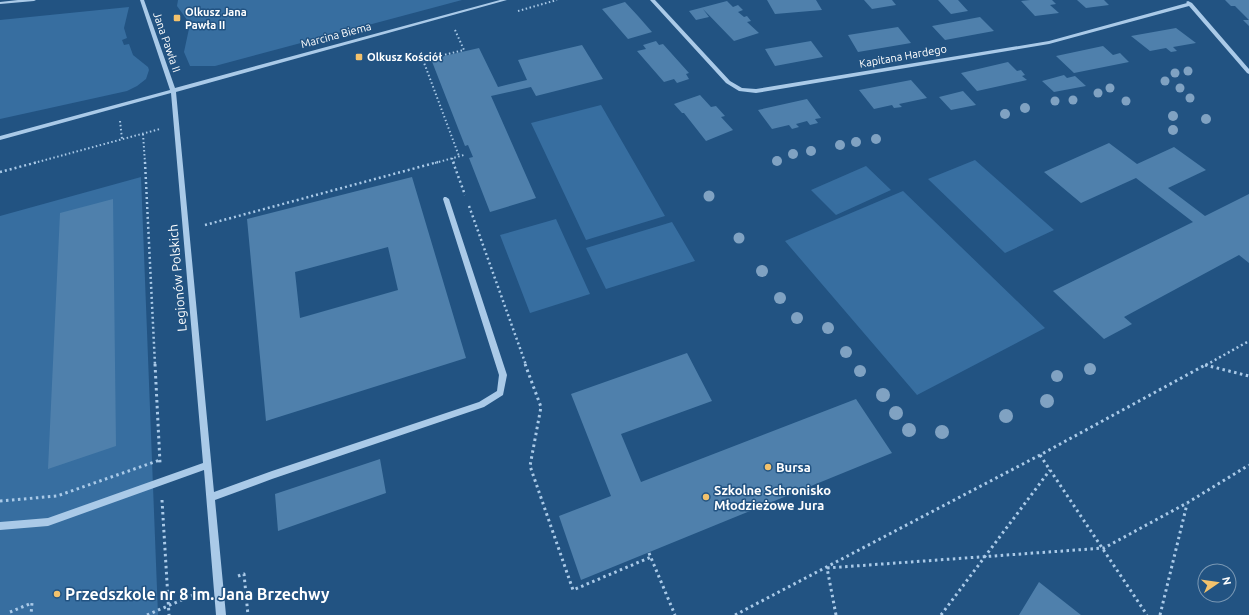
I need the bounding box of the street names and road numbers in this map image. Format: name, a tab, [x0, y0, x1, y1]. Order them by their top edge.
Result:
street label: Jana Pawła II	[151, 10, 183, 74]
street label: Marcina Biema	[299, 20, 373, 50]
street label: Kapitana Hardego	[858, 42, 948, 70]
street label: Legionów Polskich	[165, 224, 189, 332]

